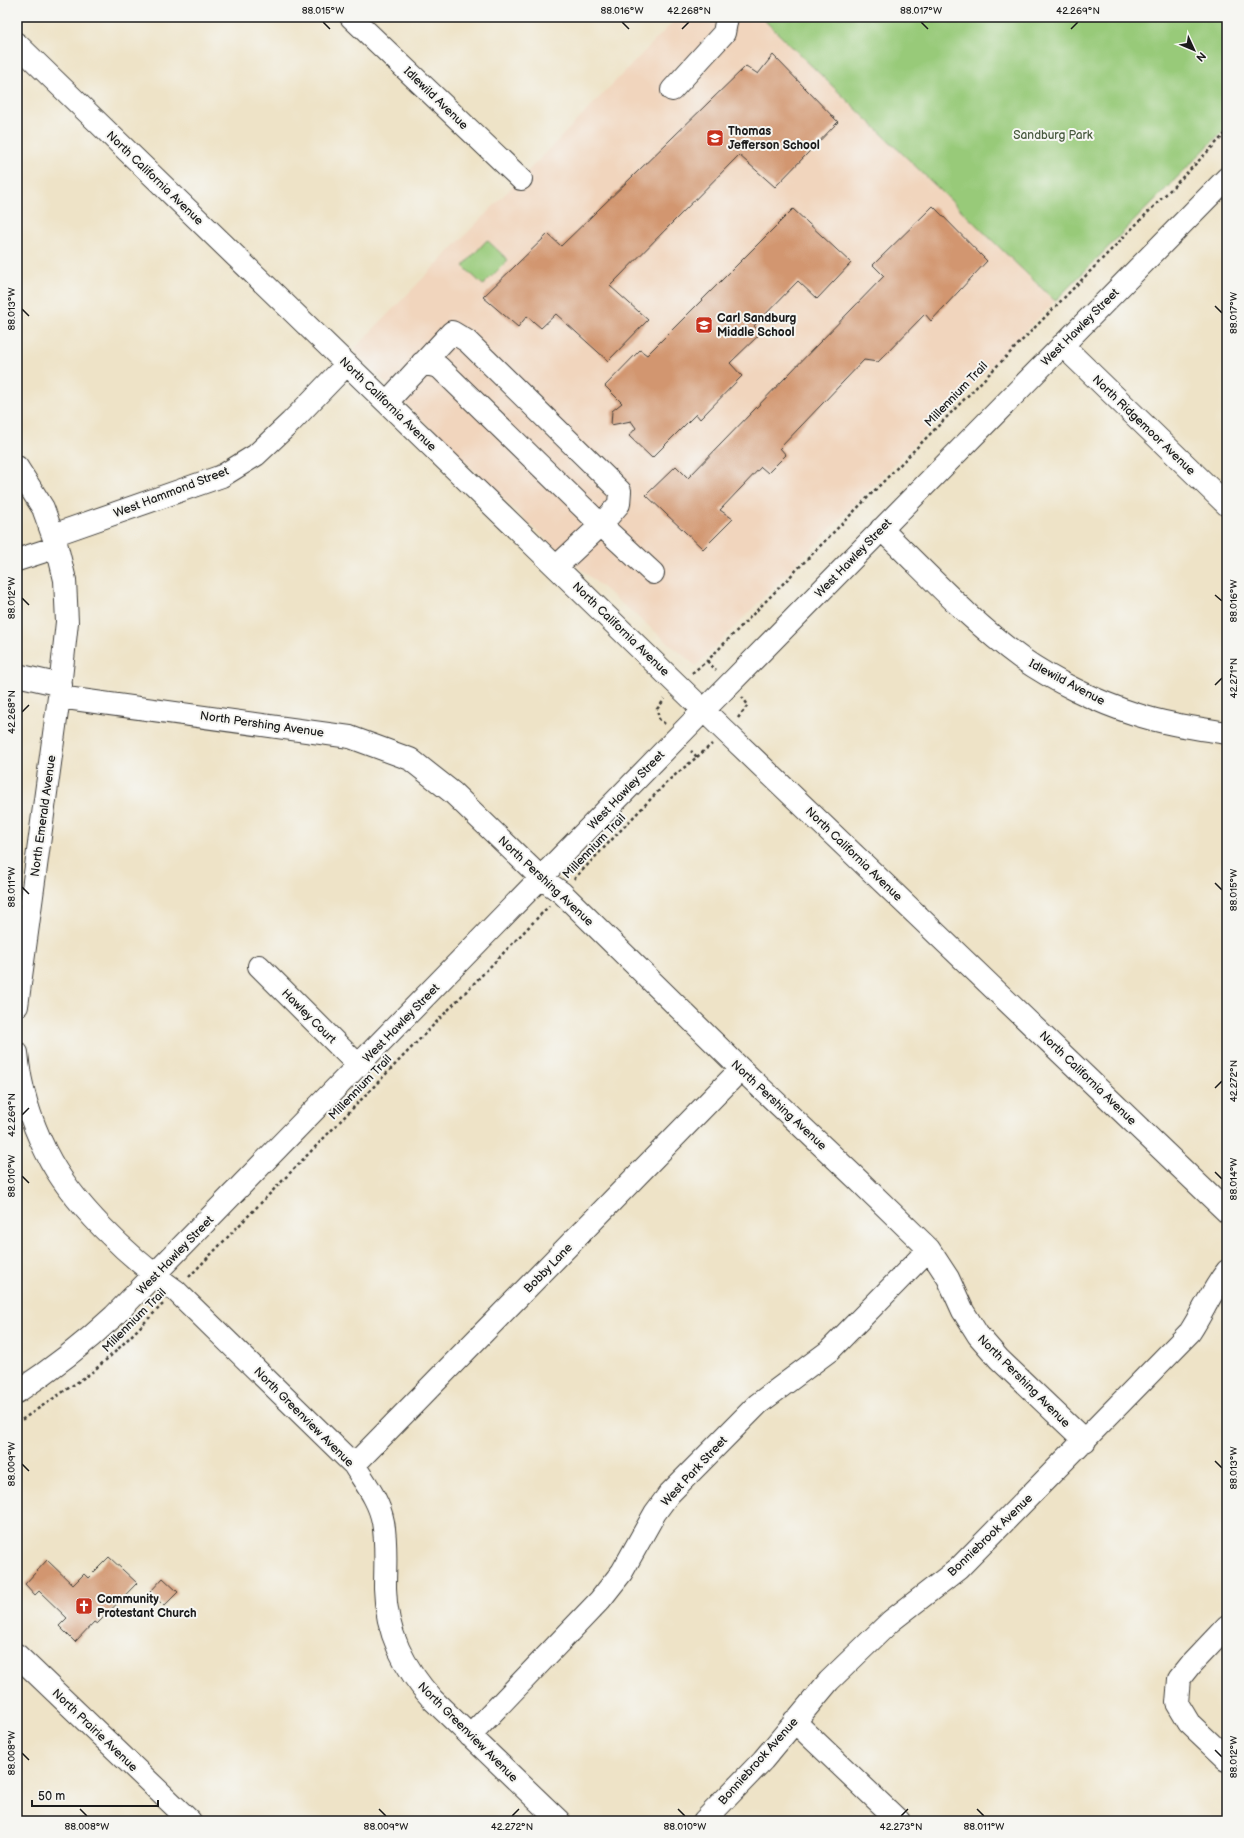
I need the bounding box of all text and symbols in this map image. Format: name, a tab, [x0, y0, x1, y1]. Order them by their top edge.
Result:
text: 88.015°W	[302, 5, 344, 17]
text: 88.016°W	[601, 5, 644, 17]
text: 42.268°N	[667, 5, 711, 17]
text: 88.017°W	[900, 5, 942, 17]
text: 42.269°N	[1056, 5, 1100, 17]
north arrow	[1174, 30, 1214, 70]
text: N	[1193, 49, 1208, 64]
street label: Idlewild Avenue	[400, 64, 471, 133]
place label: Thomas Jefferson School	[728, 124, 820, 153]
street label: North California Avenue	[103, 128, 206, 229]
school or university icon: Thomas Jefferson School	[705, 128, 725, 148]
park label: Sandburg Park	[1013, 128, 1093, 143]
street label: West Hawley Street	[1038, 285, 1123, 369]
text: 88.013°W	[6, 287, 18, 331]
text: 88.017°W	[1228, 292, 1240, 334]
place label: Carl Sandburg Middle School	[717, 311, 797, 340]
school or university icon: Carl Sandburg Middle School	[694, 315, 714, 335]
street label: North California Avenue	[336, 354, 439, 455]
street label: Millennium Trail	[922, 359, 991, 430]
street label: North Ridgemoor Avenue	[1089, 372, 1198, 479]
street label: West Hammond Street	[112, 463, 231, 521]
street label: West Hawley Street	[812, 515, 895, 601]
text: 88.012°W	[6, 577, 18, 619]
street label: North California Avenue	[569, 579, 672, 680]
text: 88.016°W	[1228, 580, 1240, 623]
street label: Idlewild Avenue	[1026, 656, 1107, 709]
text: 42.271°N	[1228, 658, 1240, 698]
text: 42.268°N	[6, 690, 18, 734]
street label: North Pershing Avenue	[199, 708, 325, 741]
street label: West Hawley Street	[585, 747, 668, 833]
street label: North Emerald Avenue	[28, 754, 59, 878]
street label: North California Avenue	[802, 804, 905, 905]
street label: Millennium Trail	[560, 811, 629, 882]
street label: North Pershing Avenue	[495, 833, 596, 929]
text: 88.011°W	[6, 867, 18, 907]
text: 88.015°W	[1228, 869, 1240, 911]
street label: West Hawley Street	[360, 980, 443, 1066]
street label: Hawley Court	[278, 986, 339, 1047]
street label: North California Avenue	[1036, 1028, 1139, 1129]
street label: Millennium Trail	[326, 1052, 395, 1123]
street label: North Pershing Avenue	[728, 1057, 829, 1153]
text: 42.272°N	[1228, 1060, 1240, 1102]
text: 42.269°N	[6, 1093, 18, 1137]
text: 88.010°W	[6, 1155, 18, 1197]
text: 88.014°W	[1228, 1158, 1240, 1200]
street label: West Hawley Street	[134, 1212, 217, 1298]
street label: Bobby Lane	[521, 1240, 576, 1296]
street label: Millennium Trail	[99, 1285, 169, 1355]
street label: North Pershing Avenue	[974, 1332, 1073, 1431]
street label: North Greenview Avenue	[251, 1364, 357, 1470]
street label: West Park Street	[658, 1433, 731, 1509]
text: 88.009°W	[6, 1442, 18, 1486]
text: 88.013°W	[1228, 1446, 1240, 1490]
street label: Bonniebrook Avenue	[945, 1491, 1036, 1580]
place label: Community Protestant Church	[97, 1592, 197, 1621]
church icon: Community Protestant Church	[74, 1596, 94, 1616]
street label: North Greenview Avenue	[415, 1679, 521, 1785]
street label: North Prairie Avenue	[49, 1686, 140, 1775]
street label: Bonniebrook Avenue	[715, 1715, 802, 1808]
text: 88.008°W	[6, 1731, 18, 1775]
text: 88.012°W	[1228, 1736, 1240, 1778]
scale bar	[32, 1782, 158, 1808]
text: 50 m	[38, 1789, 65, 1804]
text: 88.008°W	[65, 1821, 109, 1833]
text: 88.009°W	[364, 1821, 408, 1833]
text: 42.272°N	[491, 1821, 533, 1833]
text: 88.010°W	[664, 1821, 706, 1833]
text: 42.273°N	[880, 1821, 922, 1833]
text: 88.011°W	[964, 1821, 1004, 1833]

